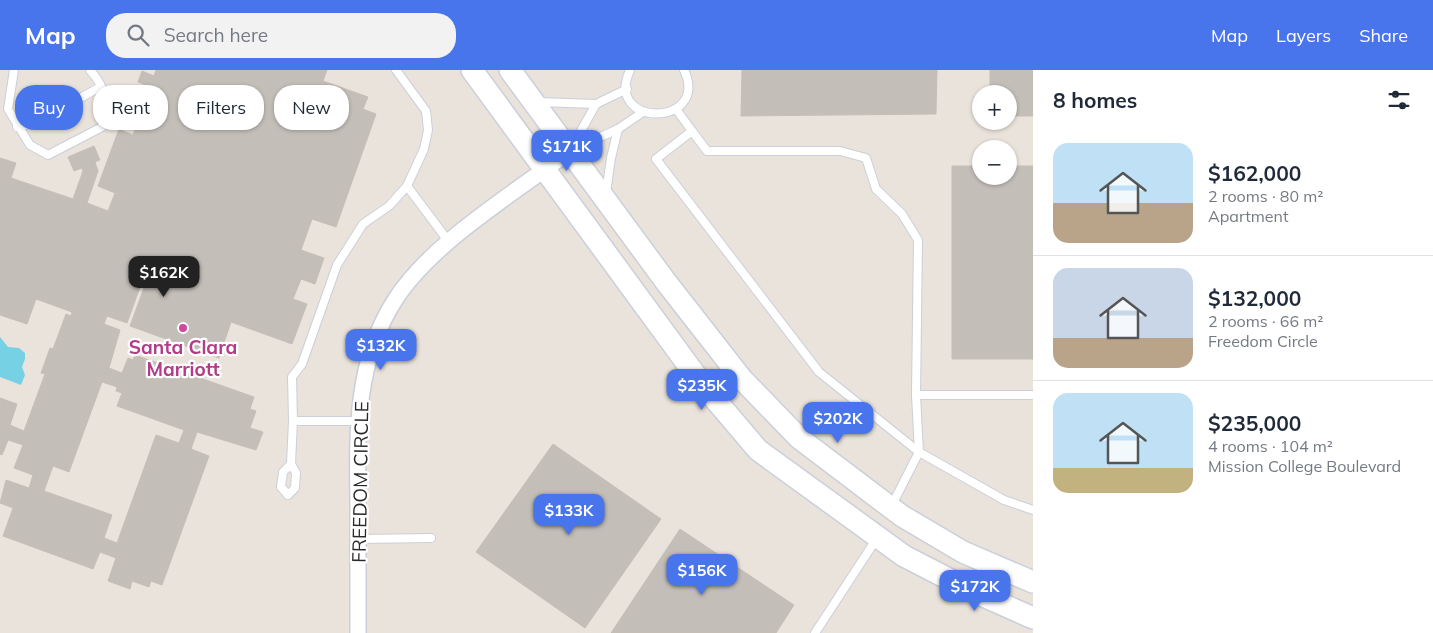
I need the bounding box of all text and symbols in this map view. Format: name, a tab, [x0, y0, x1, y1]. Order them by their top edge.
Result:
search box	[106, 13, 456, 58]
text: Map	[25, 20, 76, 50]
icon: search	[124, 21, 152, 49]
text: Search here	[164, 23, 268, 47]
text: Map	[1211, 24, 1248, 47]
text: Layers	[1276, 24, 1331, 47]
text: Share	[1359, 24, 1408, 47]
chip: Buy	[15, 85, 83, 130]
chip: Rent	[93, 85, 168, 130]
chip: Filters	[178, 85, 264, 130]
chip: New	[274, 85, 349, 130]
map controls	[972, 85, 1017, 185]
button: +	[972, 85, 1017, 130]
icon: filters	[1385, 86, 1413, 114]
text: 8 homes	[1053, 87, 1137, 113]
pin: $171K	[532, 129, 602, 172]
text: $171K	[542, 136, 592, 156]
button: −	[972, 140, 1017, 185]
text: $162,000	[1208, 160, 1301, 186]
icon: home	[1093, 163, 1153, 223]
text: 2 rooms · 80 m²	[1208, 186, 1323, 206]
text: Apartment	[1208, 206, 1289, 226]
pin: $162K	[129, 256, 199, 298]
text: $162K	[139, 262, 189, 282]
text: $132,000	[1208, 285, 1301, 311]
icon: home	[1093, 288, 1153, 348]
text: 2 rooms · 66 m²	[1208, 311, 1323, 331]
marker: Santa Clara Marriott	[177, 322, 189, 334]
pin: $132K	[346, 328, 416, 371]
text: Freedom Circle	[1208, 331, 1318, 351]
place label: Santa Clara Marriott	[129, 335, 237, 381]
text: $132K	[356, 335, 406, 355]
pin: $235K	[667, 368, 737, 411]
text: $235K	[677, 375, 727, 395]
street label: FREEDOM CIRCLE	[347, 401, 373, 563]
pin: $202K	[803, 402, 873, 444]
text: $202K	[813, 408, 863, 428]
text: $235,000	[1208, 410, 1301, 436]
icon: home	[1093, 413, 1153, 473]
text: 4 rooms · 104 m²	[1208, 436, 1333, 456]
text: Mission College Boulevard	[1208, 456, 1401, 476]
pin: $133K	[534, 494, 604, 536]
text: $133K	[544, 500, 594, 520]
pin: $156K	[667, 554, 737, 596]
text: $156K	[677, 560, 727, 580]
pin: $172K	[940, 570, 1010, 612]
text: $172K	[950, 576, 1000, 596]

